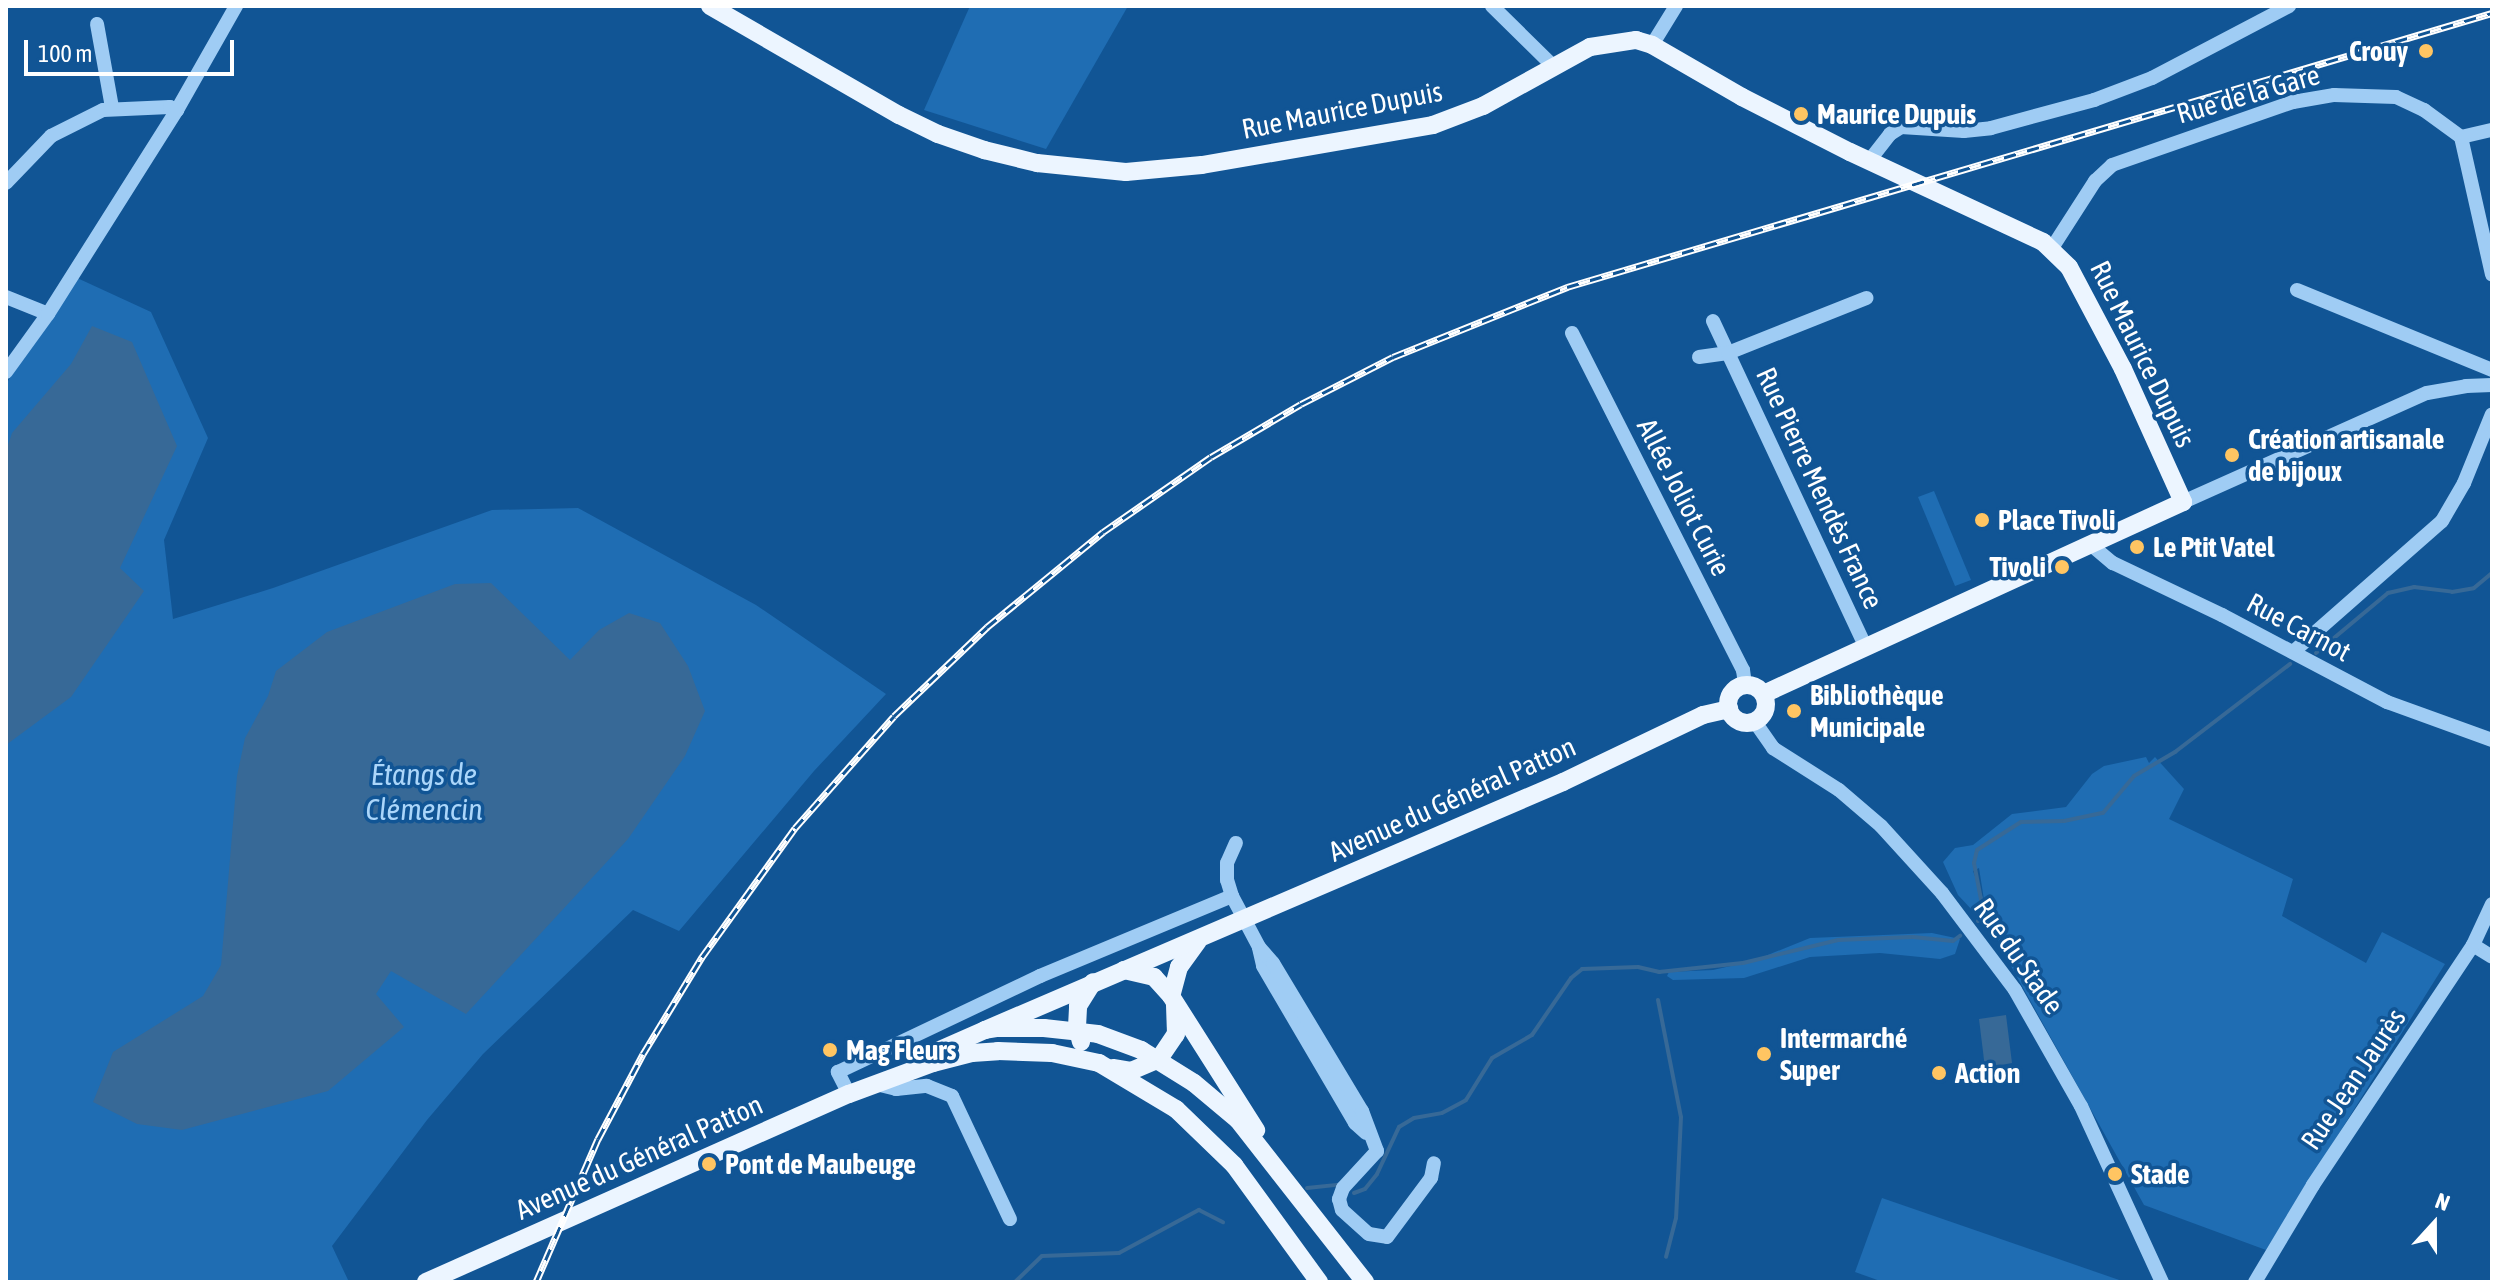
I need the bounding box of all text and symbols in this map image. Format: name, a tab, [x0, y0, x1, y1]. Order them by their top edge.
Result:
scale bar	[28, 24, 238, 74]
place label: Crouy	[2349, 34, 2408, 68]
text: 100 m	[38, 40, 92, 67]
marker: Crouy	[2415, 40, 2437, 62]
street label: Rue de la Gare	[2173, 58, 2323, 130]
street label: Rue Maurice Dupuis	[1239, 74, 1445, 146]
place label: Maurice Dupuis	[1817, 97, 1976, 131]
marker: Maurice Dupuis	[1792, 105, 1810, 123]
street label: Rue Maurice Dupuis	[2083, 255, 2203, 453]
street label: Rue Pierre Mendès France	[1749, 362, 1891, 614]
street label: Allée Joliot Curie	[1630, 413, 1738, 581]
place label: Création artisanale de bijoux	[2248, 422, 2445, 488]
marker: Création artisanale de bijoux	[2223, 446, 2241, 464]
place label: Place Tivoli	[1998, 503, 2116, 537]
marker: Place Tivoli	[1973, 511, 1991, 529]
place label: Le Ptit Vatel	[2153, 530, 2274, 564]
marker: Le Ptit Vatel	[2128, 538, 2146, 556]
place label: Tivoli	[1990, 550, 2046, 584]
marker: Tivoli	[2053, 558, 2071, 576]
street label: Rue Carnot	[2241, 586, 2357, 668]
place label: Bibliothèque Municipale	[1810, 678, 1944, 744]
marker: Bibliothèque Municipale	[1785, 702, 1803, 720]
street label: Avenue du Général Patton	[1323, 729, 1581, 869]
water label: Étangs de Clémencin	[366, 756, 482, 826]
street label: Rue du Stade	[1967, 892, 2071, 1020]
street label: Rue Jean Jaurès	[2294, 1002, 2412, 1156]
place label: Intermarché Super	[1780, 1021, 1908, 1087]
place label: Mag Fleurs	[846, 1033, 956, 1067]
marker: Mag Fleurs	[821, 1041, 839, 1059]
marker: Intermarché Super	[1755, 1045, 1773, 1063]
place label: Action	[1955, 1056, 2020, 1090]
marker: Action	[1930, 1064, 1948, 1082]
street label: Avenue du Général Patton	[510, 1087, 768, 1227]
place label: Pont de Maubeuge	[725, 1147, 916, 1181]
marker: Pont de Maubeuge	[700, 1155, 718, 1173]
place label: Stade	[2131, 1157, 2190, 1191]
marker: Stade	[2106, 1165, 2124, 1183]
north arrow	[2394, 1184, 2474, 1264]
text: N	[2432, 1187, 2453, 1216]

